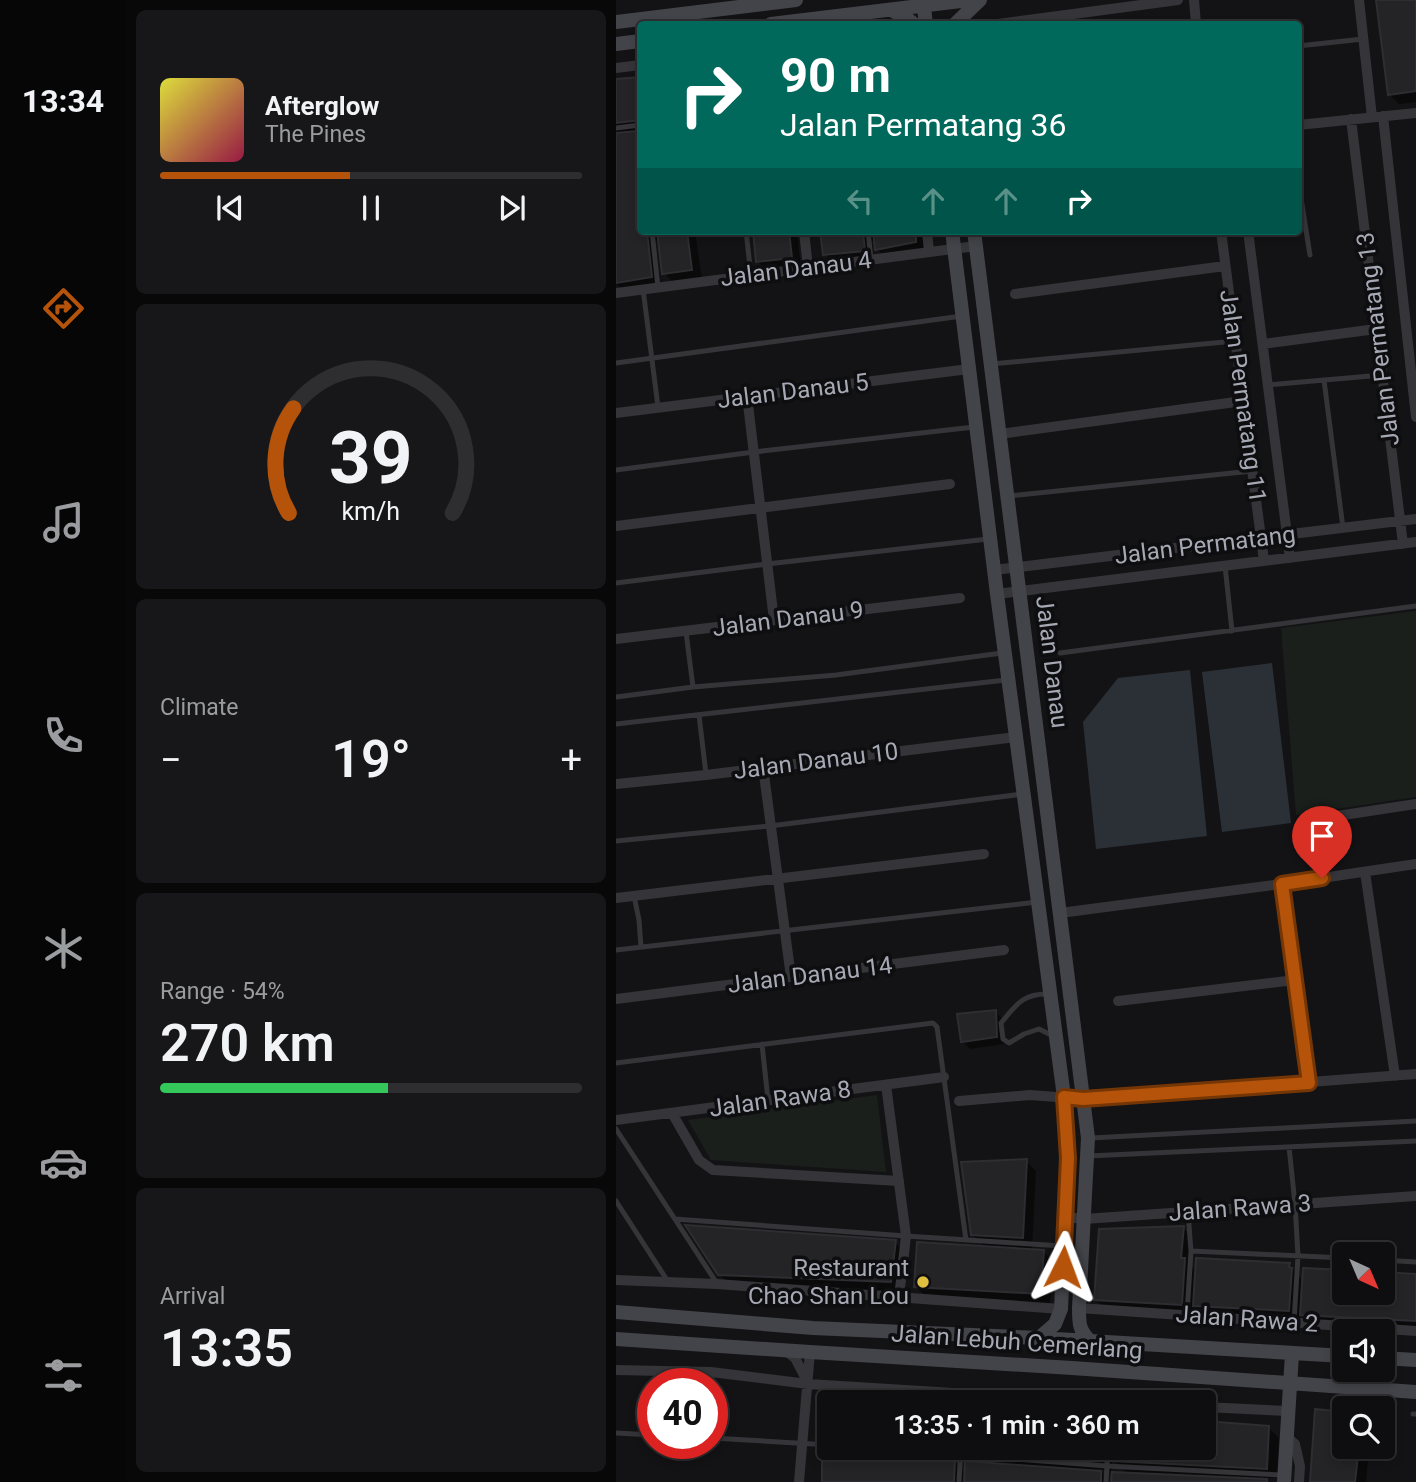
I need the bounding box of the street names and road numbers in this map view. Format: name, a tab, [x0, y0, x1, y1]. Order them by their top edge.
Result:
street label: Jalan Permatang 13	[1351, 231, 1405, 447]
street label: Jalan Danau 4	[719, 246, 873, 292]
street label: Jalan Permatang 11	[1214, 288, 1272, 504]
street label: Jalan Danau 5	[716, 368, 870, 414]
street label: Jalan Permatang	[1113, 520, 1297, 570]
street label: Jalan Danau	[1030, 594, 1074, 730]
street label: Jalan Danau 9	[711, 596, 865, 642]
street label: Jalan Danau 10	[732, 737, 900, 785]
street label: Jalan Danau 14	[726, 951, 894, 999]
street label: Jalan Rawa 8	[707, 1075, 853, 1123]
street label: Jalan Rawa 3	[1168, 1189, 1312, 1227]
street label: Jalan Rawa 2	[1175, 1300, 1319, 1338]
street label: Jalan Lebuh Cemerlang	[890, 1319, 1144, 1365]

